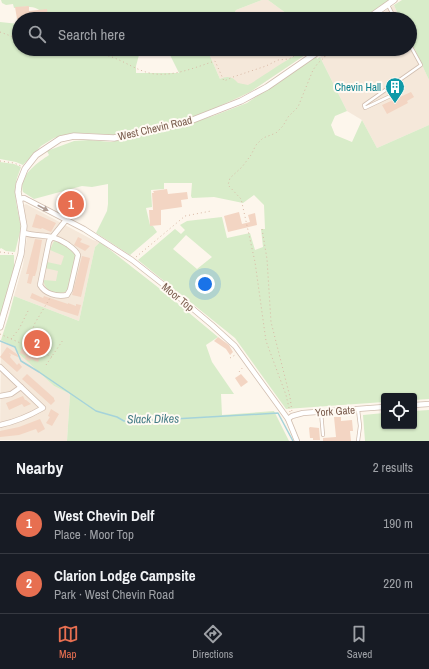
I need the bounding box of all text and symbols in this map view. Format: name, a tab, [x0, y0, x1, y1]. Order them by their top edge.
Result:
search box	[12, 12, 417, 56]
icon: search	[26, 23, 48, 45]
text: Search here	[58, 24, 125, 45]
building icon: Chevin Hall	[384, 76, 406, 104]
place label: Chevin Hall	[334, 80, 381, 94]
street label: West Chevin Road	[117, 113, 193, 143]
pin: 1	[58, 189, 84, 219]
one-way arrow	[37, 205, 49, 211]
your location	[195, 274, 215, 294]
street label: Moor Top	[159, 280, 197, 314]
pin: 2	[24, 328, 50, 358]
map controls	[381, 393, 417, 429]
button: locate	[381, 393, 417, 429]
street label: York Gate	[315, 403, 355, 419]
water label: Slack Dikes	[127, 411, 179, 427]
text: Nearby	[16, 456, 63, 479]
text: 2 results	[373, 459, 413, 476]
text: West Chevin Delf	[54, 505, 154, 526]
text: 1	[26, 515, 32, 532]
text: 190 m	[383, 515, 413, 532]
text: Place · Moor Top	[54, 526, 134, 543]
text: Clarion Lodge Campsite	[54, 565, 195, 586]
text: 2	[26, 575, 32, 592]
text: 220 m	[383, 575, 413, 592]
text: Park · West Chevin Road	[54, 586, 174, 603]
tab: Map	[57, 623, 79, 661]
tab: Directions	[192, 623, 233, 661]
tab: Saved	[347, 623, 372, 661]

